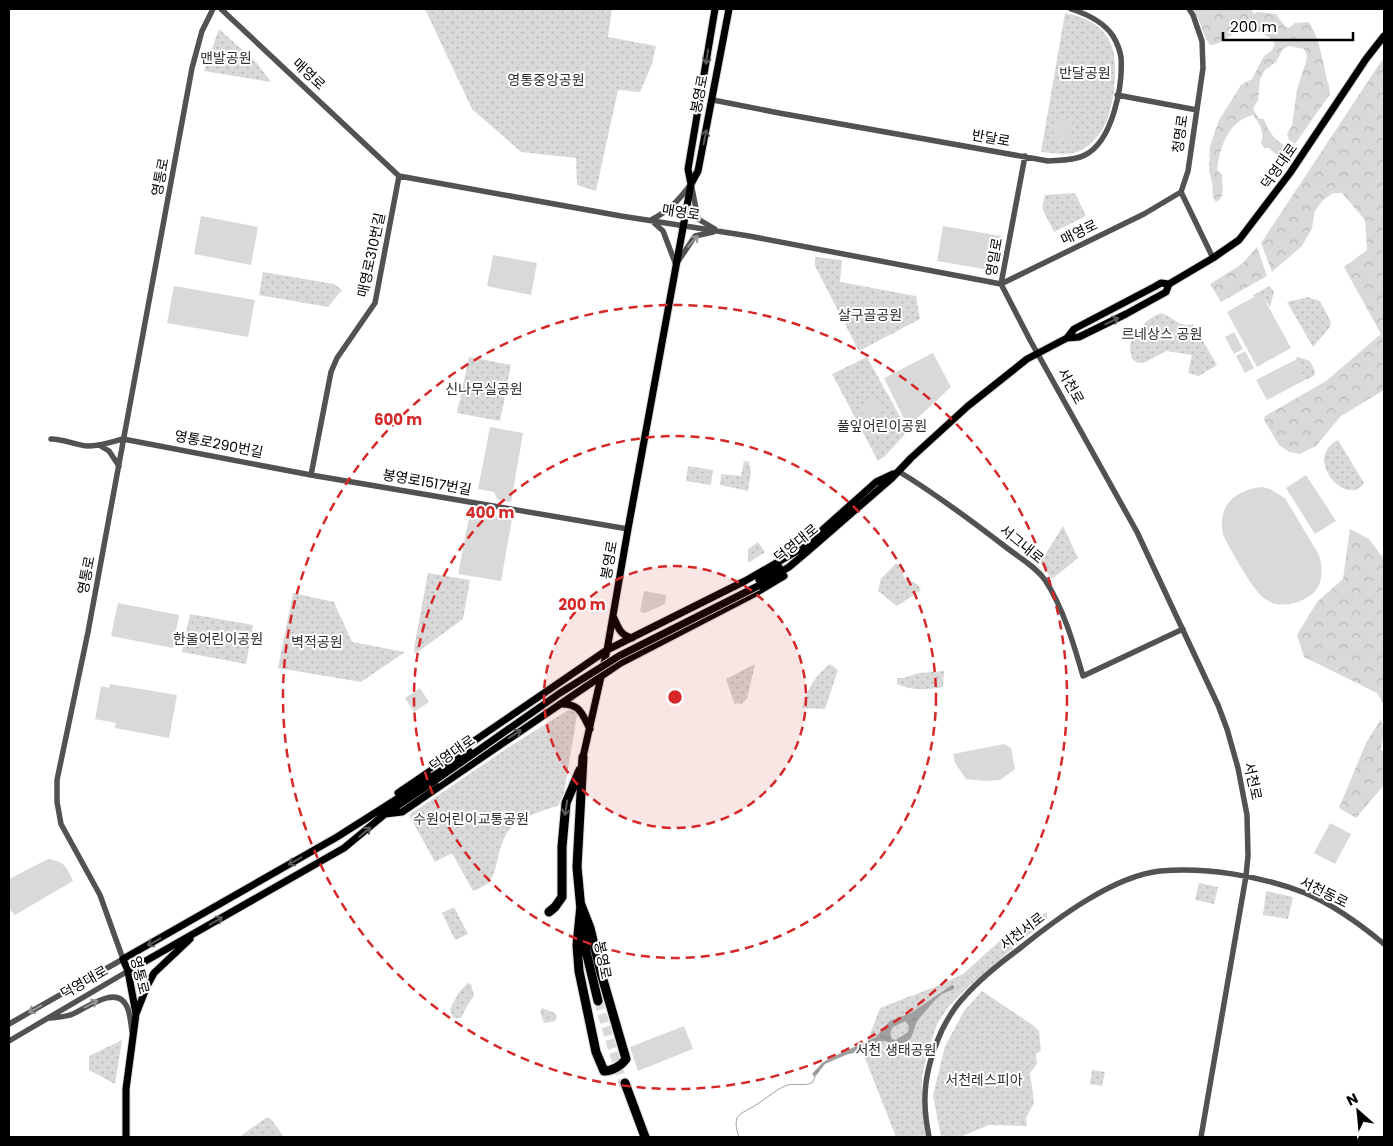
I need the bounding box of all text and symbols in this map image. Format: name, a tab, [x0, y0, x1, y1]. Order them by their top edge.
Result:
scale bar	[1223, 10, 1353, 42]
text: 200 m	[1230, 16, 1277, 37]
park label: 맨발공원	[200, 48, 252, 68]
one-way arrow	[702, 48, 712, 64]
street label: 매영로	[288, 54, 330, 95]
park label: 반달공원	[1059, 63, 1111, 83]
park label: 영통중앙공원	[507, 70, 585, 90]
street label: 봉영로	[685, 73, 713, 115]
street label: 청명로	[1167, 113, 1193, 155]
street label: 반달로	[970, 125, 1012, 151]
one-way arrow	[701, 130, 710, 146]
street label: 덕영대로	[1256, 139, 1302, 193]
street label: 영통로	[146, 156, 174, 198]
street label: 매영로	[660, 199, 702, 225]
street label: 매영로310번길	[352, 211, 390, 299]
street label: 매영로	[1057, 214, 1101, 249]
one-way arrow	[687, 235, 699, 247]
street label: 영일로	[981, 236, 1007, 278]
park label: 살구골공원	[838, 305, 902, 325]
one-way arrow	[1104, 316, 1119, 325]
park label: 르네상스 공원	[1121, 324, 1203, 344]
street label: 서천로	[1053, 364, 1089, 408]
park label: 신나무실공원	[445, 379, 523, 399]
text: 600 m	[374, 409, 422, 430]
park label: 풀잎어린이공원	[837, 416, 927, 436]
street label: 영통로290번길	[173, 426, 265, 462]
street label: 봉영로1517번길	[381, 464, 473, 500]
text: 400 m	[466, 502, 515, 523]
street label: 덕영대로	[770, 519, 822, 567]
street label: 서그내로	[996, 520, 1048, 568]
street label: 봉영로	[596, 539, 622, 581]
street label: 영통로	[72, 554, 100, 596]
text: 200 m	[558, 594, 606, 615]
park label: 한울어린이공원	[173, 629, 263, 649]
park label: 벽적공원	[291, 632, 343, 652]
centre of rings	[666, 688, 684, 706]
one-way arrow	[507, 729, 521, 739]
street label: 덕영대로	[425, 730, 479, 776]
street label: 서천로	[1239, 760, 1267, 802]
one-way arrow	[561, 800, 571, 816]
park label: 수원어린이교통공원	[413, 809, 529, 829]
one-way arrow	[358, 826, 371, 837]
one-way arrow	[289, 857, 303, 867]
street label: 서천동로	[1296, 872, 1352, 912]
street label: 서천서로	[995, 907, 1049, 954]
one-way arrow	[209, 916, 223, 926]
one-way arrow	[147, 937, 162, 947]
street label: 봉영로	[589, 939, 617, 981]
street label: 영통로	[126, 954, 154, 996]
street label: 덕영대로	[57, 960, 111, 1004]
one-way arrow	[84, 999, 99, 1009]
one-way arrow	[28, 1004, 43, 1014]
park label: 서천 생태공원	[855, 1040, 937, 1060]
park label: 서천레스피아	[945, 1070, 1023, 1090]
north arrow	[1333, 1086, 1383, 1136]
text: N	[1343, 1088, 1361, 1111]

